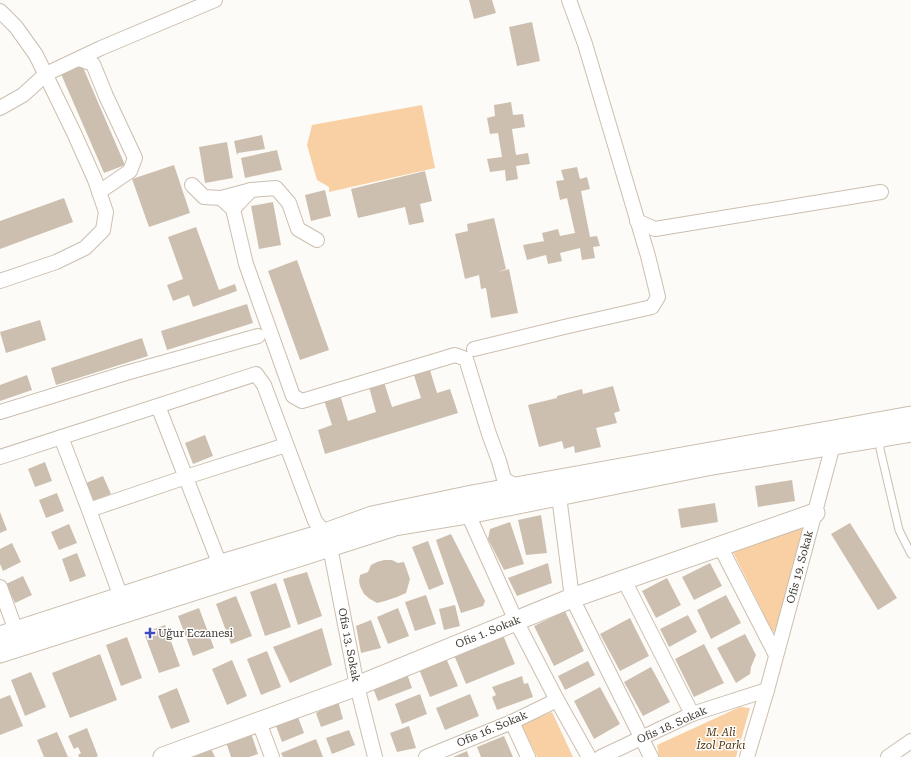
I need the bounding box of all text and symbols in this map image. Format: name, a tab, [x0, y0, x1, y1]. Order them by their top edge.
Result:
street label: Ofis 19. Sokak	[784, 529, 816, 605]
street label: Ofis 13. Sokak	[335, 607, 363, 683]
street label: Ofis 1. Sokak	[453, 613, 523, 651]
place label: Uğur Eczanesi	[158, 627, 233, 640]
marker: Uğur Eczanesi	[145, 628, 155, 638]
street label: Ofis 18. Sokak	[635, 704, 709, 746]
street label: Ofis 16. Sokak	[455, 708, 529, 750]
park label: M. Ali İzol Parkı	[695, 726, 746, 752]

